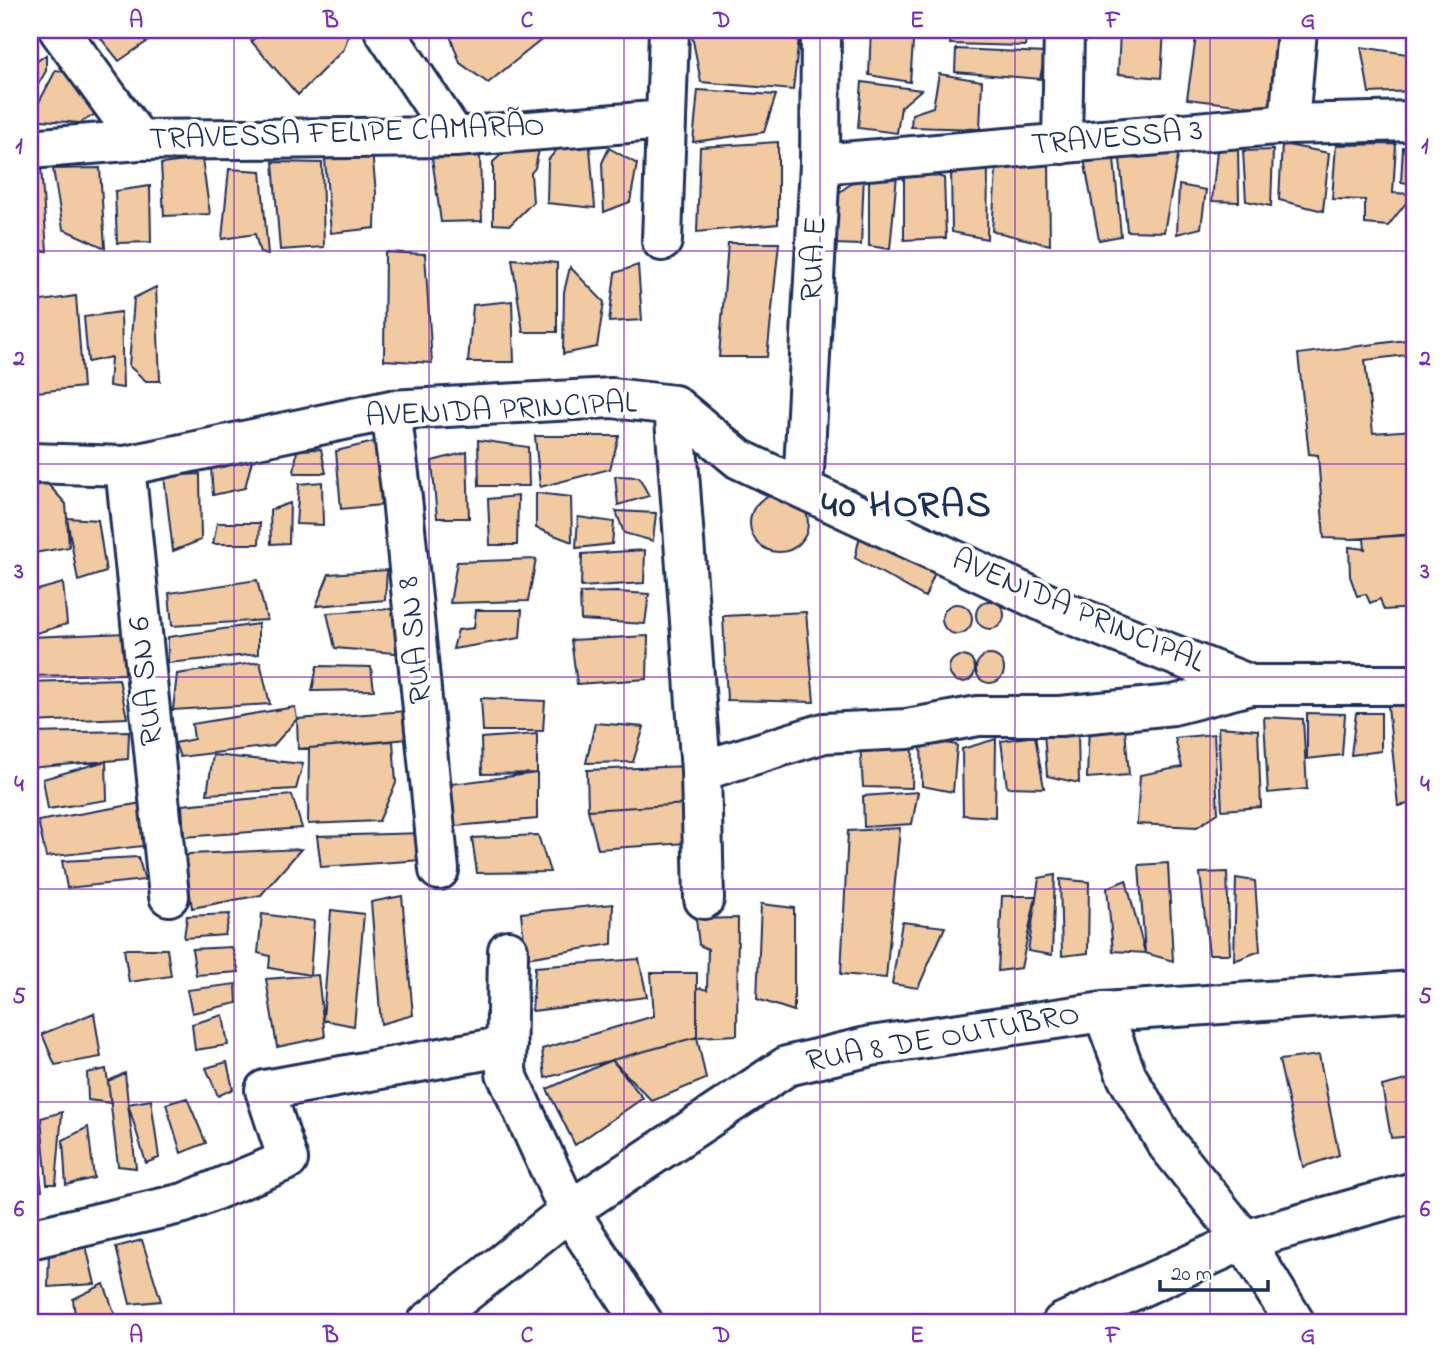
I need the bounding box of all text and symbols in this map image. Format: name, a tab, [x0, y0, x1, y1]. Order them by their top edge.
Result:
text: A	[129, 5, 143, 38]
text: B	[322, 5, 339, 38]
text: C	[521, 5, 534, 38]
text: D	[713, 5, 730, 38]
text: E	[910, 5, 924, 38]
text: F	[1105, 5, 1121, 38]
text: G	[1301, 5, 1315, 38]
street label: TRAVESSA FELIPE CAMARÃO	[148, 104, 546, 164]
street label: TRAVESSA 3	[1029, 108, 1205, 170]
text: 1	[15, 131, 23, 164]
text: 1	[1421, 131, 1429, 164]
street label: RUA E	[789, 215, 841, 303]
text: 2	[12, 343, 25, 376]
text: 2	[1418, 343, 1431, 376]
street label: AVENIDA PRINCIPAL	[364, 380, 638, 442]
district label: 40 HORAS	[821, 479, 993, 535]
street label: AVENIDA PRINCIPAL	[944, 537, 1212, 687]
text: 3	[13, 556, 24, 589]
text: 3	[1419, 556, 1430, 589]
street label: RUA SN 8	[386, 574, 446, 706]
street label: RUA SN 6	[117, 614, 177, 748]
text: 4	[14, 769, 24, 802]
text: 4	[1420, 769, 1430, 802]
text: 5	[12, 981, 26, 1014]
text: 5	[1418, 981, 1432, 1014]
street label: RUA 8 DE OUTUBRO	[803, 992, 1083, 1086]
text: 6	[14, 1194, 25, 1227]
text: 6	[1420, 1194, 1431, 1227]
scale bar	[1160, 1248, 1269, 1292]
text: 20 m	[1171, 1260, 1212, 1290]
text: A	[129, 1320, 143, 1353]
text: B	[322, 1320, 339, 1353]
text: C	[521, 1320, 534, 1353]
text: D	[713, 1320, 730, 1353]
text: E	[910, 1320, 924, 1353]
text: F	[1105, 1320, 1121, 1353]
text: G	[1301, 1320, 1315, 1353]

